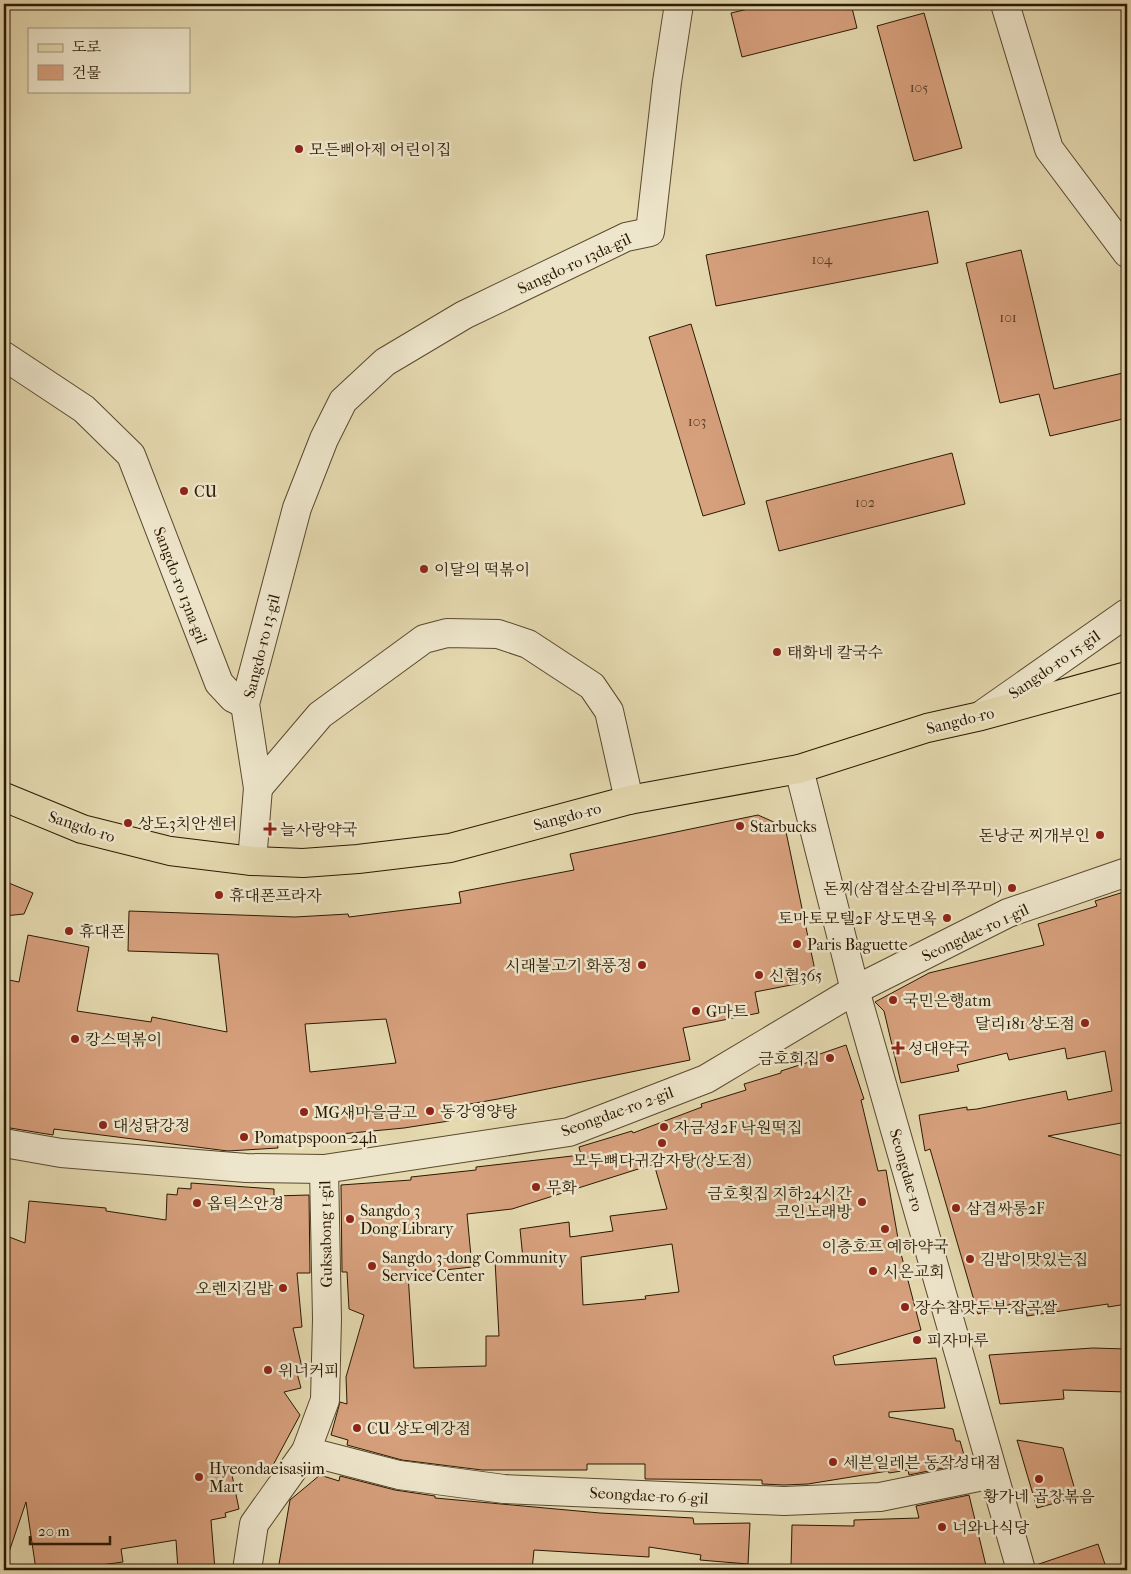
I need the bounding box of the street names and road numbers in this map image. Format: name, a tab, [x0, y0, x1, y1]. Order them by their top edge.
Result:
street label: Sangdo-ro 13da-gil	[514, 229, 634, 298]
street label: Sangdo-ro 13na-gil	[150, 524, 212, 647]
street label: Sangdo-ro 13-gil	[239, 591, 284, 700]
street label: Sangdo-ro 15-gil	[1005, 626, 1104, 703]
street label: Sangdo-ro	[924, 703, 996, 738]
street label: Sangdo-ro	[531, 798, 603, 835]
street label: Sangdo-ro	[46, 807, 118, 846]
street label: Seongdae-ro 1-gil	[919, 899, 1032, 966]
street label: Seongdae-ro 2-gil	[558, 1082, 677, 1141]
street label: Seongdae-ro	[886, 1127, 927, 1214]
street label: Guksabong 1-gil	[315, 1180, 336, 1288]
street label: Seongdae-ro 6-gil	[589, 1483, 709, 1508]

